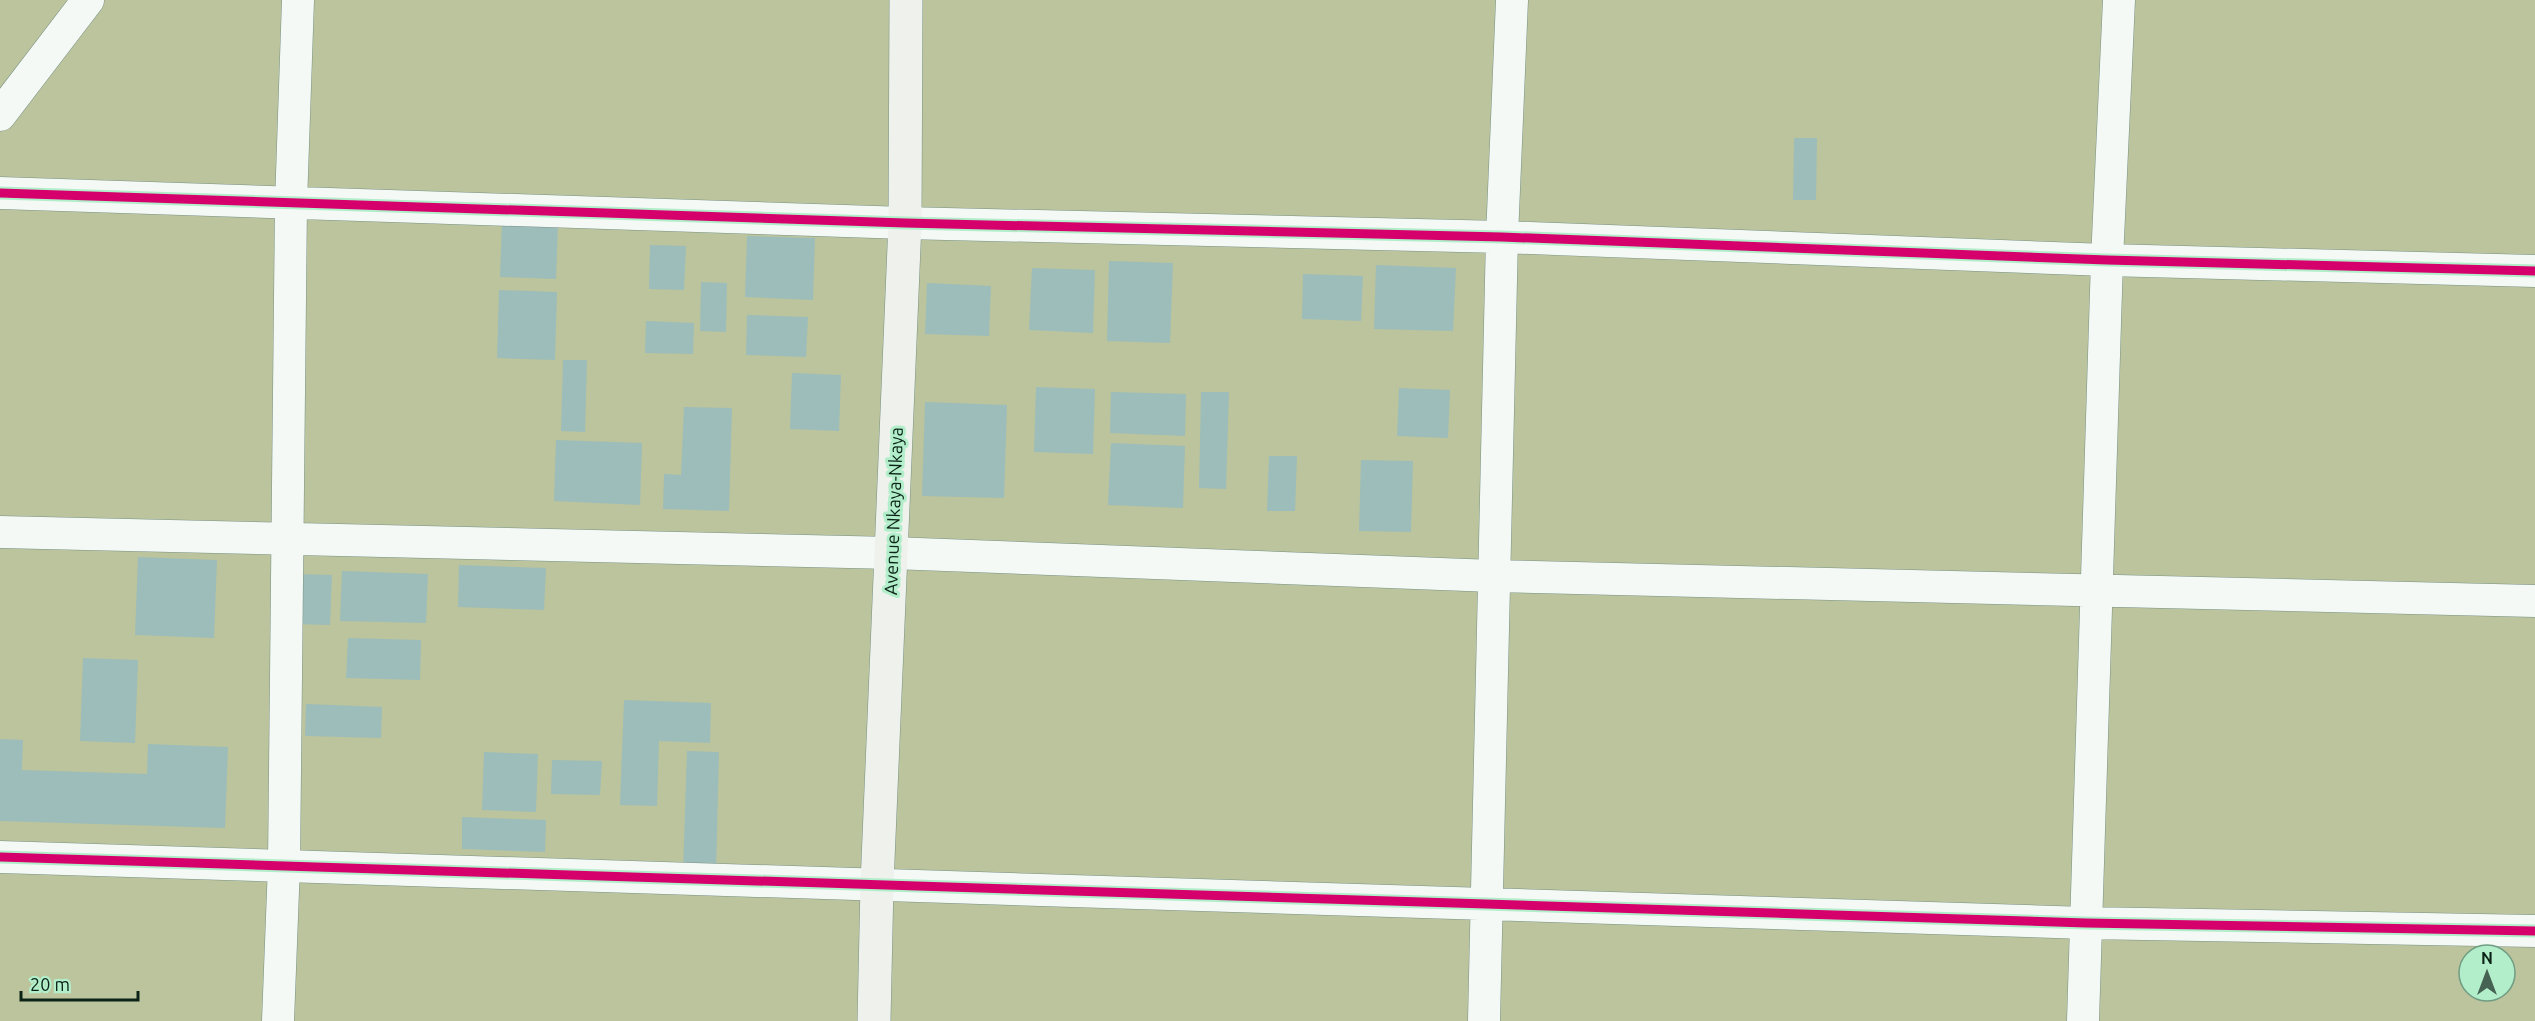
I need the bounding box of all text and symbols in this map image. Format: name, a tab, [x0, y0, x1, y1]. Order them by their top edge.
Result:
street label: Avenue Nkaya-Nkaya	[880, 427, 906, 595]
north arrow	[2457, 943, 2517, 1003]
text: N	[2481, 949, 2493, 967]
scale bar	[21, 964, 138, 1002]
text: 20 m	[30, 974, 70, 994]

